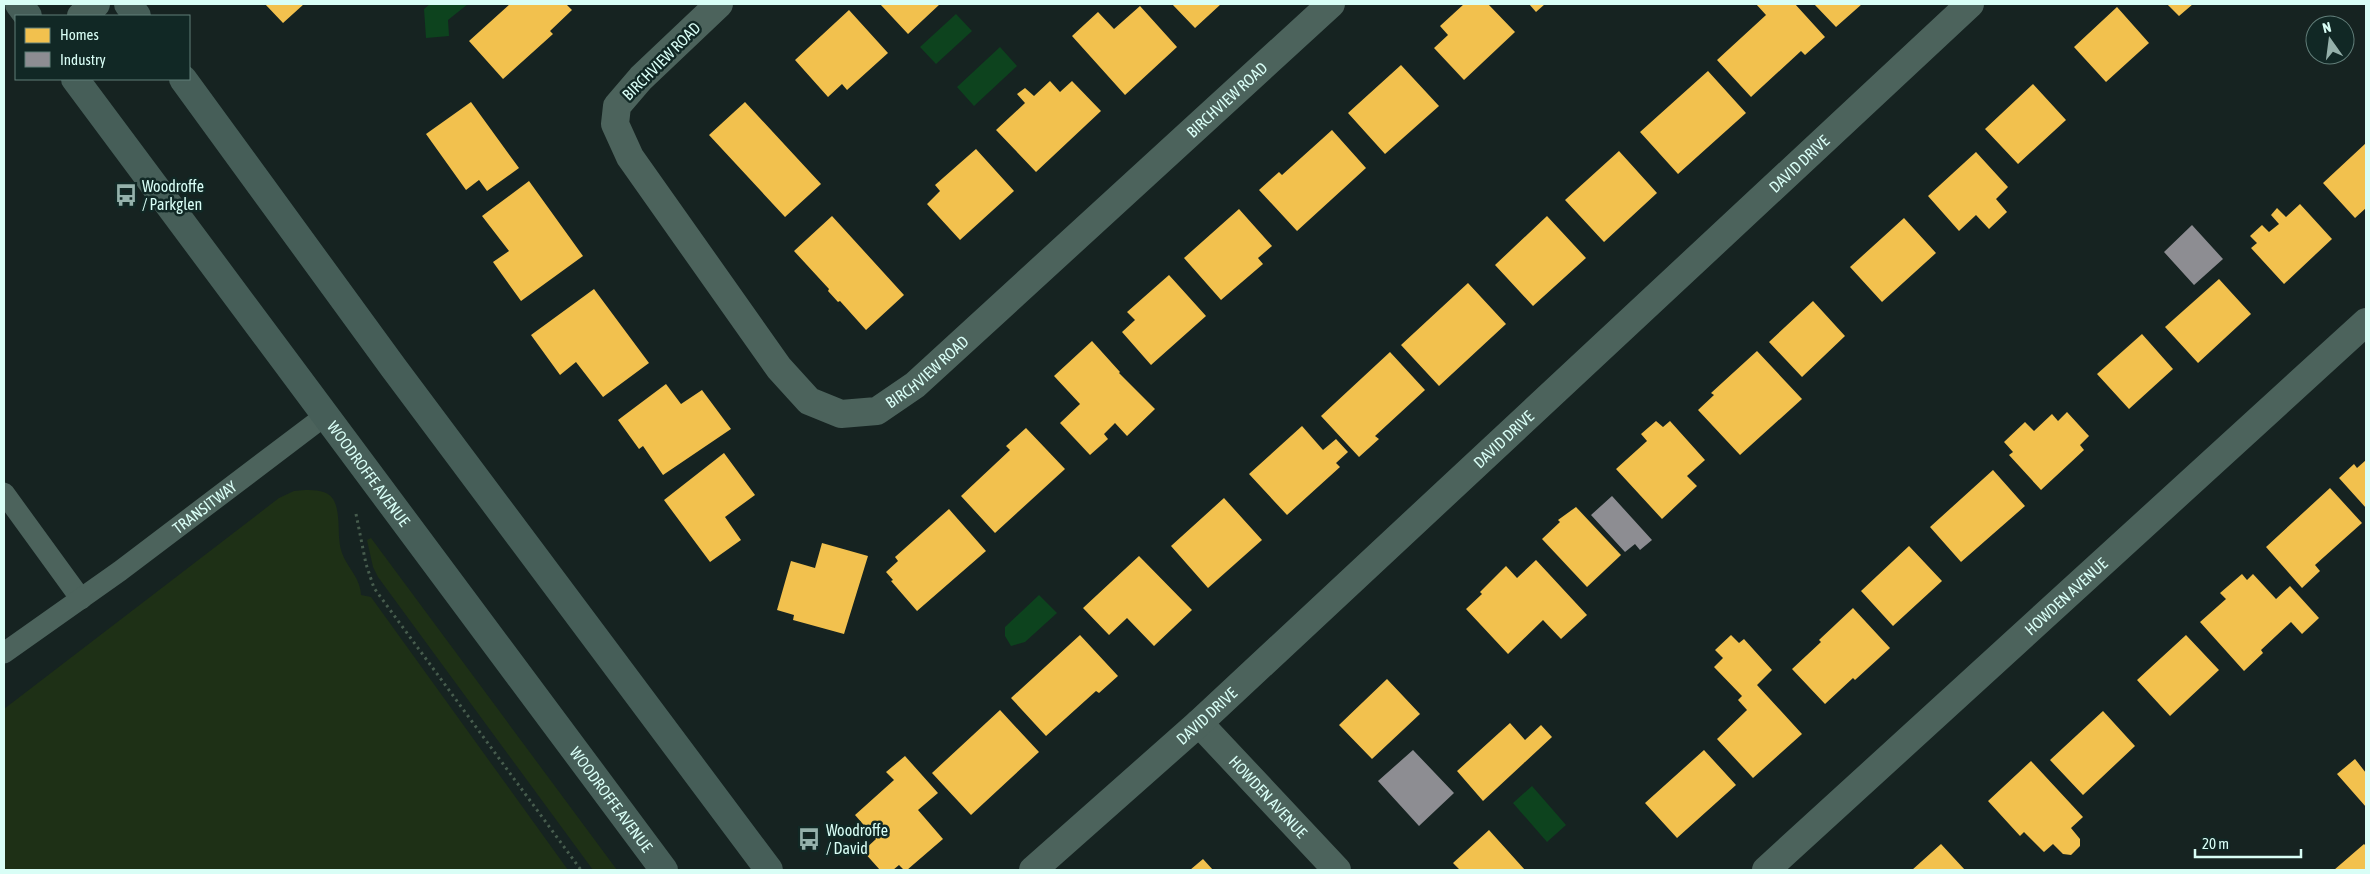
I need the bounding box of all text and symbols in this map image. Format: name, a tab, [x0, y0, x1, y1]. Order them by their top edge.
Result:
legend	[15, 15, 190, 80]
north arrow	[2305, 15, 2355, 65]
street label: BIRCHVIEW ROAD	[618, 18, 704, 104]
text: N	[2321, 19, 2333, 36]
text: Homes	[60, 26, 99, 43]
text: Industry	[60, 51, 106, 68]
street label: BIRCHVIEW ROAD	[1183, 58, 1271, 141]
street label: DAVID DRIVE	[1765, 131, 1833, 196]
place label: Woodroffe / Parkglen	[142, 177, 204, 214]
bus stop icon: Woodroffe / Parkglen	[113, 182, 139, 208]
street label: BIRCHVIEW ROAD	[882, 332, 972, 411]
street label: DAVID DRIVE	[1470, 407, 1537, 471]
street label: WOODROFFE AVENUE	[324, 418, 414, 530]
street label: TRANSITWAY	[169, 477, 241, 537]
street label: HOWDEN AVENUE	[2021, 554, 2111, 638]
street label: DAVID DRIVE	[1173, 684, 1240, 748]
street label: WOODROFFE AVENUE	[566, 743, 656, 855]
street label: HOWDEN AVENUE	[1225, 752, 1311, 841]
place label: Woodroffe / David	[826, 821, 888, 857]
bus stop icon: Woodroffe / David	[796, 826, 822, 852]
scale bar	[2195, 826, 2301, 858]
text: 20 m	[2202, 835, 2229, 852]

